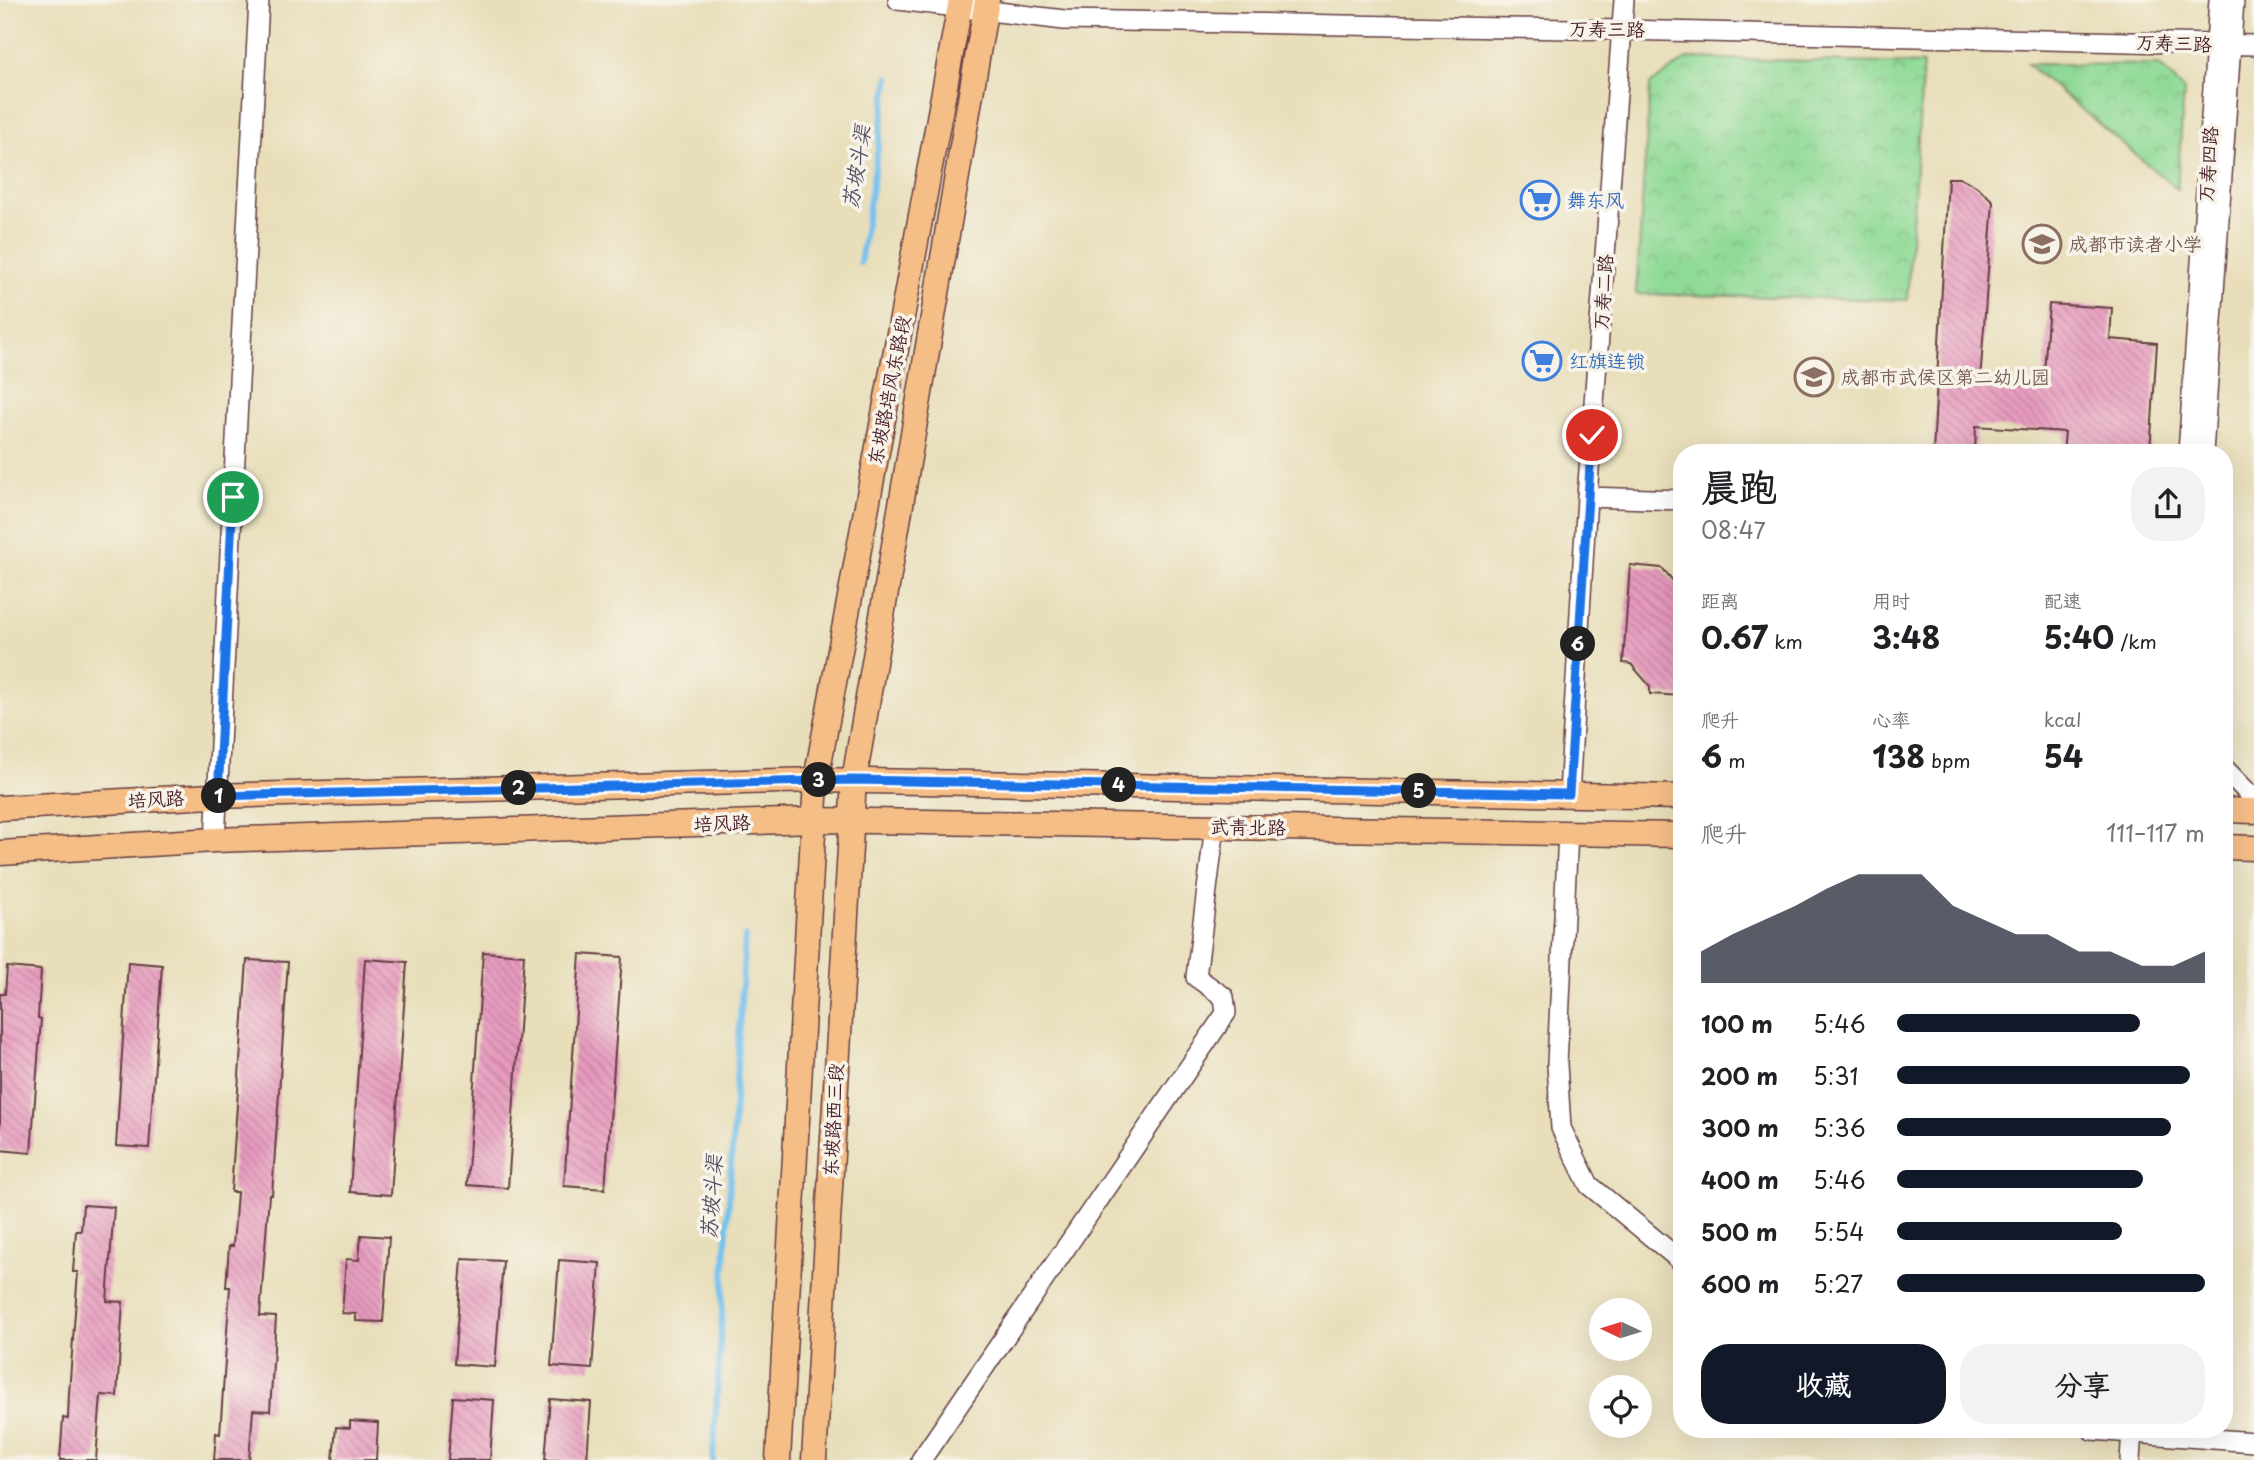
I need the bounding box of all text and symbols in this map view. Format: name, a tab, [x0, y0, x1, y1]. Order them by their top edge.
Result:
street label: 万寿三路	[1569, 13, 1645, 43]
street label: 万寿三路	[2136, 27, 2213, 57]
water label: 苏坡斗渠	[833, 121, 878, 211]
street label: 万寿四路	[2190, 125, 2224, 203]
supermarket icon: 舞东风	[1519, 179, 1561, 221]
place label: 舞东风	[1567, 185, 1624, 213]
school or university icon: 成都市读者小学	[2021, 223, 2063, 265]
place label: 成都市读者小学	[2069, 229, 2202, 257]
street label: 万寿二路	[1585, 253, 1619, 331]
street label: 东坡路培风东路段	[860, 313, 916, 467]
supermarket icon: 红旗连锁	[1521, 340, 1563, 382]
place label: 红旗连锁	[1569, 346, 1645, 374]
school or university icon: 成都市武侯区第二幼儿园	[1793, 356, 1835, 398]
place label: 成都市武侯区第二幼儿园	[1841, 362, 2050, 390]
pin	[1562, 405, 1622, 465]
icon: check	[1573, 416, 1611, 454]
text: 晨跑	[1701, 457, 1777, 514]
pin	[203, 467, 263, 527]
button: share	[2131, 467, 2205, 541]
icon: arrive	[214, 478, 252, 516]
text: 08:47	[1701, 512, 1766, 547]
text: 距离	[1701, 586, 1739, 614]
text: 用时	[1872, 586, 1910, 614]
text: 配速	[2044, 586, 2082, 614]
text: 0.67	[1701, 614, 1768, 659]
text: 3:48	[1872, 614, 1940, 659]
text: 5:40	[2044, 614, 2114, 659]
pin: 6	[1560, 626, 1596, 662]
text: km	[1768, 627, 1803, 655]
text: /km	[2114, 627, 2157, 655]
text: 6	[1571, 629, 1584, 657]
text: 爬升	[1701, 705, 1739, 733]
text: 心率	[1872, 705, 1910, 733]
text: kcal	[2044, 705, 2082, 733]
text: 6	[1701, 733, 1722, 778]
text: 138	[1872, 733, 1925, 778]
text: 54	[2044, 733, 2083, 778]
text: m	[1722, 746, 1746, 774]
text: bpm	[1925, 746, 1971, 774]
pin: 3	[802, 762, 836, 798]
text: 3	[812, 765, 825, 793]
pin: 4	[1102, 768, 1136, 802]
pin: 2	[502, 770, 536, 806]
text: 4	[1112, 770, 1125, 798]
text: 2	[512, 773, 525, 801]
pin: 5	[1402, 774, 1436, 808]
text: 5	[1412, 776, 1425, 804]
pin: 1	[202, 778, 236, 814]
text: 1	[214, 781, 223, 809]
street label: 培风路	[127, 783, 185, 813]
street label: 培风路	[693, 807, 751, 837]
street label: 武青北路	[1210, 811, 1286, 841]
text: 爬升	[1701, 815, 1747, 850]
text: 111–117 m	[2106, 815, 2205, 850]
text: 100 m	[1701, 1006, 1773, 1041]
text: 5:46	[1813, 1006, 1866, 1041]
text: 200 m	[1701, 1058, 1778, 1093]
text: 5:31	[1813, 1058, 1858, 1093]
street label: 东坡路西三段	[815, 1062, 849, 1178]
text: 300 m	[1701, 1110, 1779, 1145]
text: 5:36	[1813, 1110, 1866, 1145]
water label: 苏坡斗渠	[691, 1152, 729, 1240]
text: 400 m	[1701, 1162, 1779, 1197]
text: 5:46	[1813, 1162, 1866, 1197]
text: 500 m	[1701, 1214, 1778, 1249]
text: 5:54	[1813, 1214, 1864, 1249]
text: 600 m	[1701, 1266, 1779, 1301]
text: 5:27	[1813, 1266, 1863, 1301]
north arrow	[1589, 1298, 1652, 1362]
map controls	[1589, 1298, 1652, 1438]
button: 收藏	[1701, 1344, 1946, 1424]
button: 分享	[1960, 1344, 2205, 1424]
button: locate	[1589, 1375, 1652, 1438]

